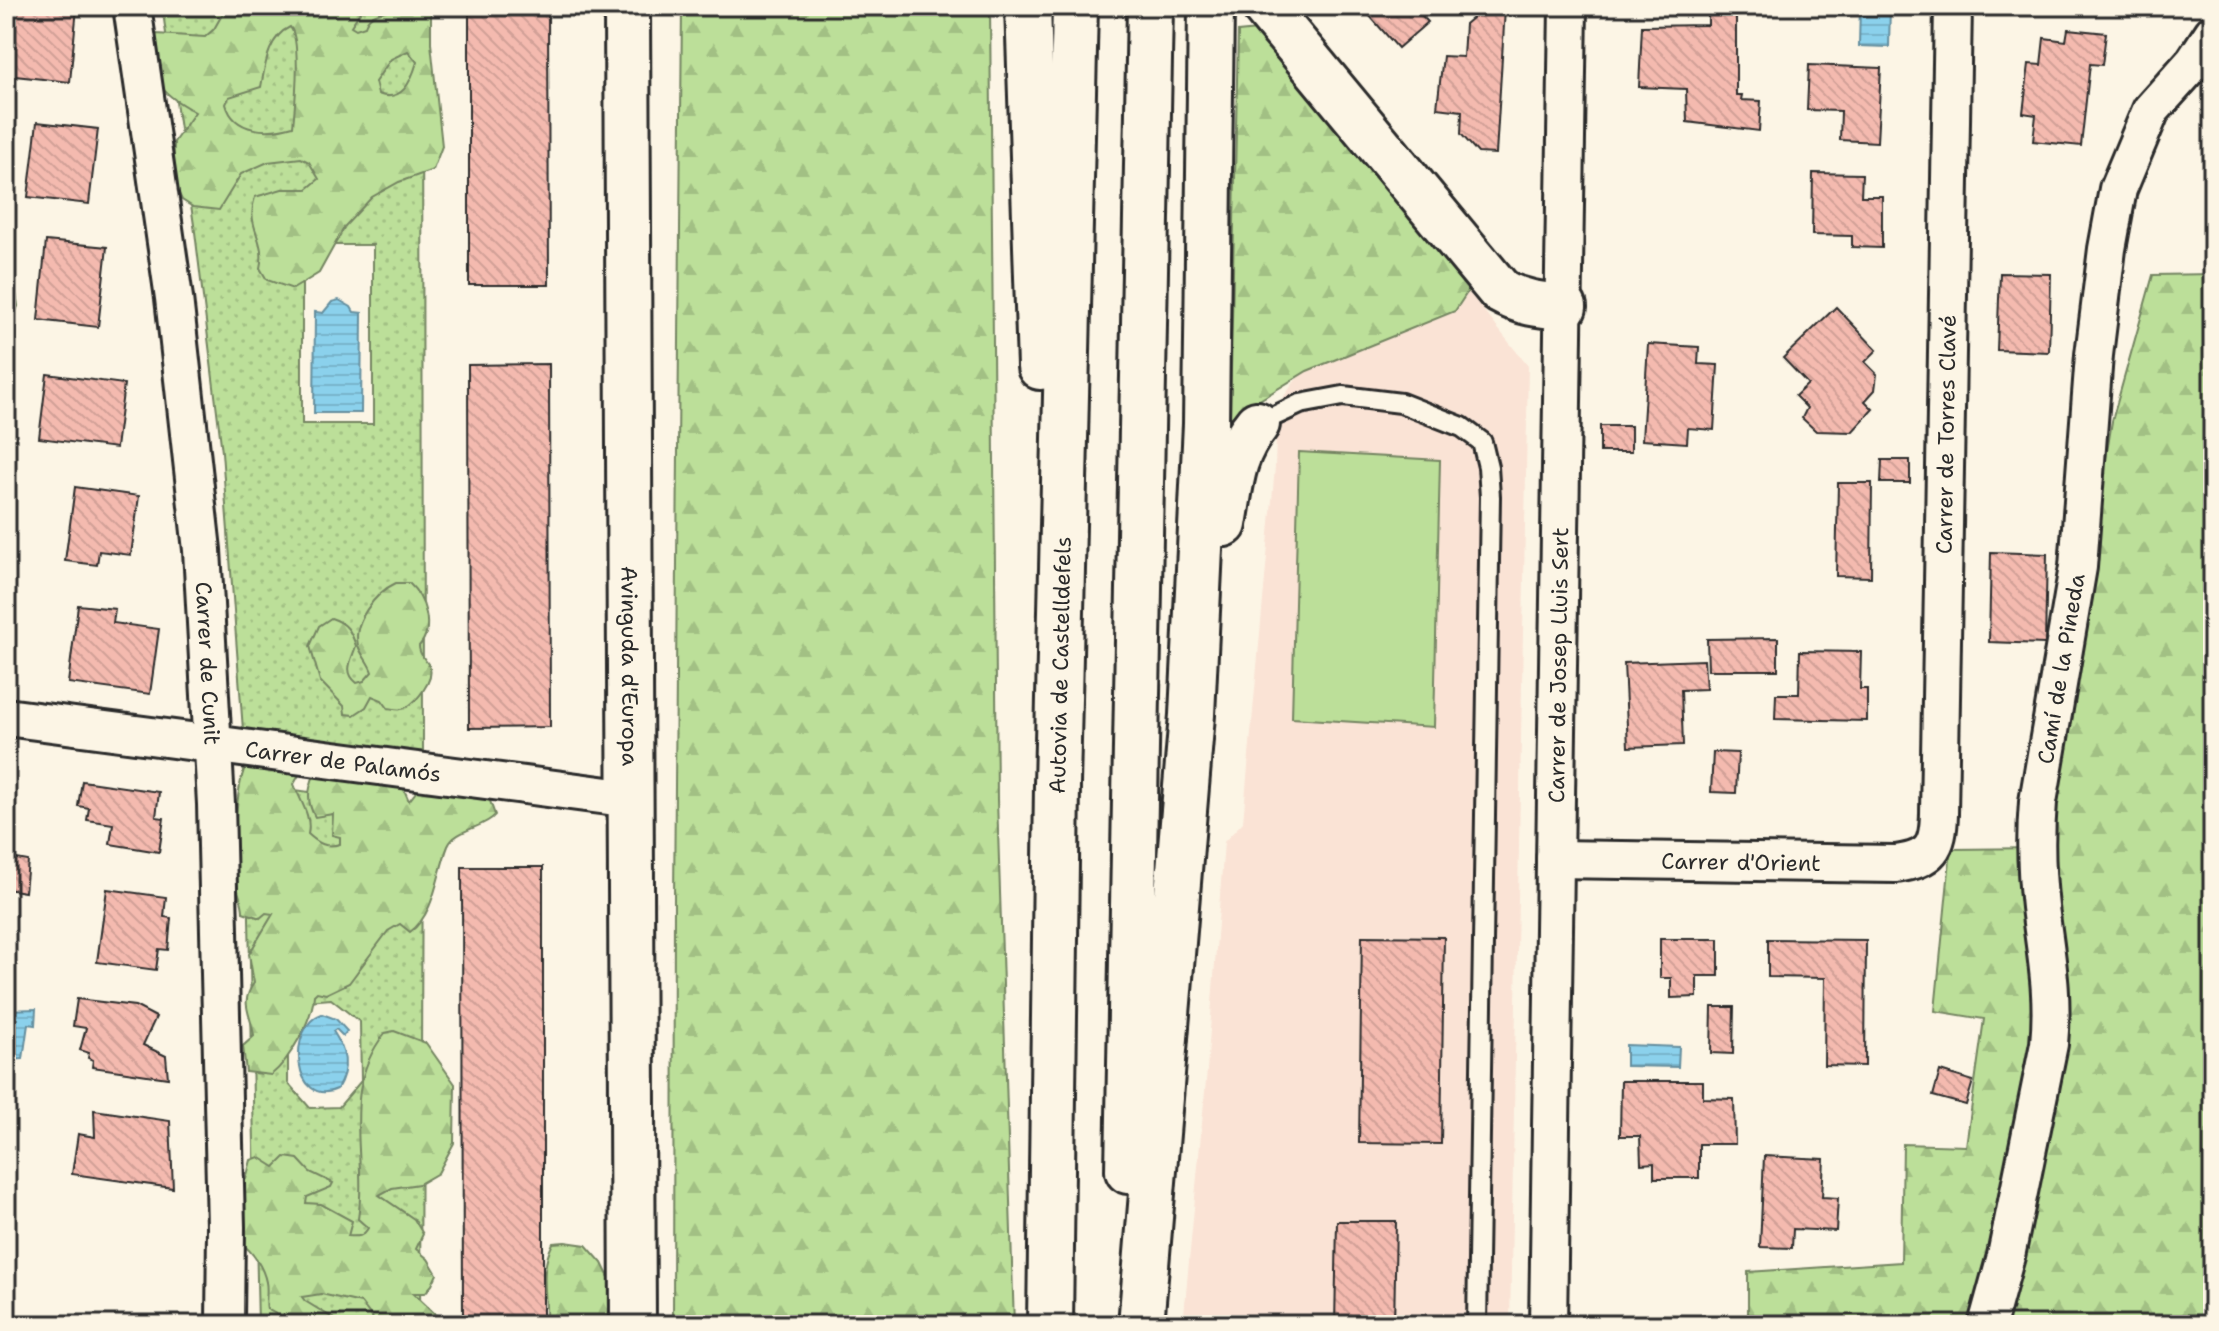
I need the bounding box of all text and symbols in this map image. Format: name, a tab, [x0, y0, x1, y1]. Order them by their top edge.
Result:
street label: Carrer de Torres Clavé	[1930, 314, 1963, 554]
street label: Carrer de Josep Lluis Sert	[1542, 527, 1575, 803]
street label: Autovia de Castelldefels	[1043, 536, 1078, 794]
street label: Avinguda d'Europa	[615, 566, 644, 766]
street label: Camí de la Pineda	[2031, 571, 2092, 766]
street label: Carrer de Cunit	[189, 581, 227, 746]
street label: Carrer de Palamós	[243, 735, 443, 789]
street label: Carrer d'Orient	[1661, 847, 1821, 878]

